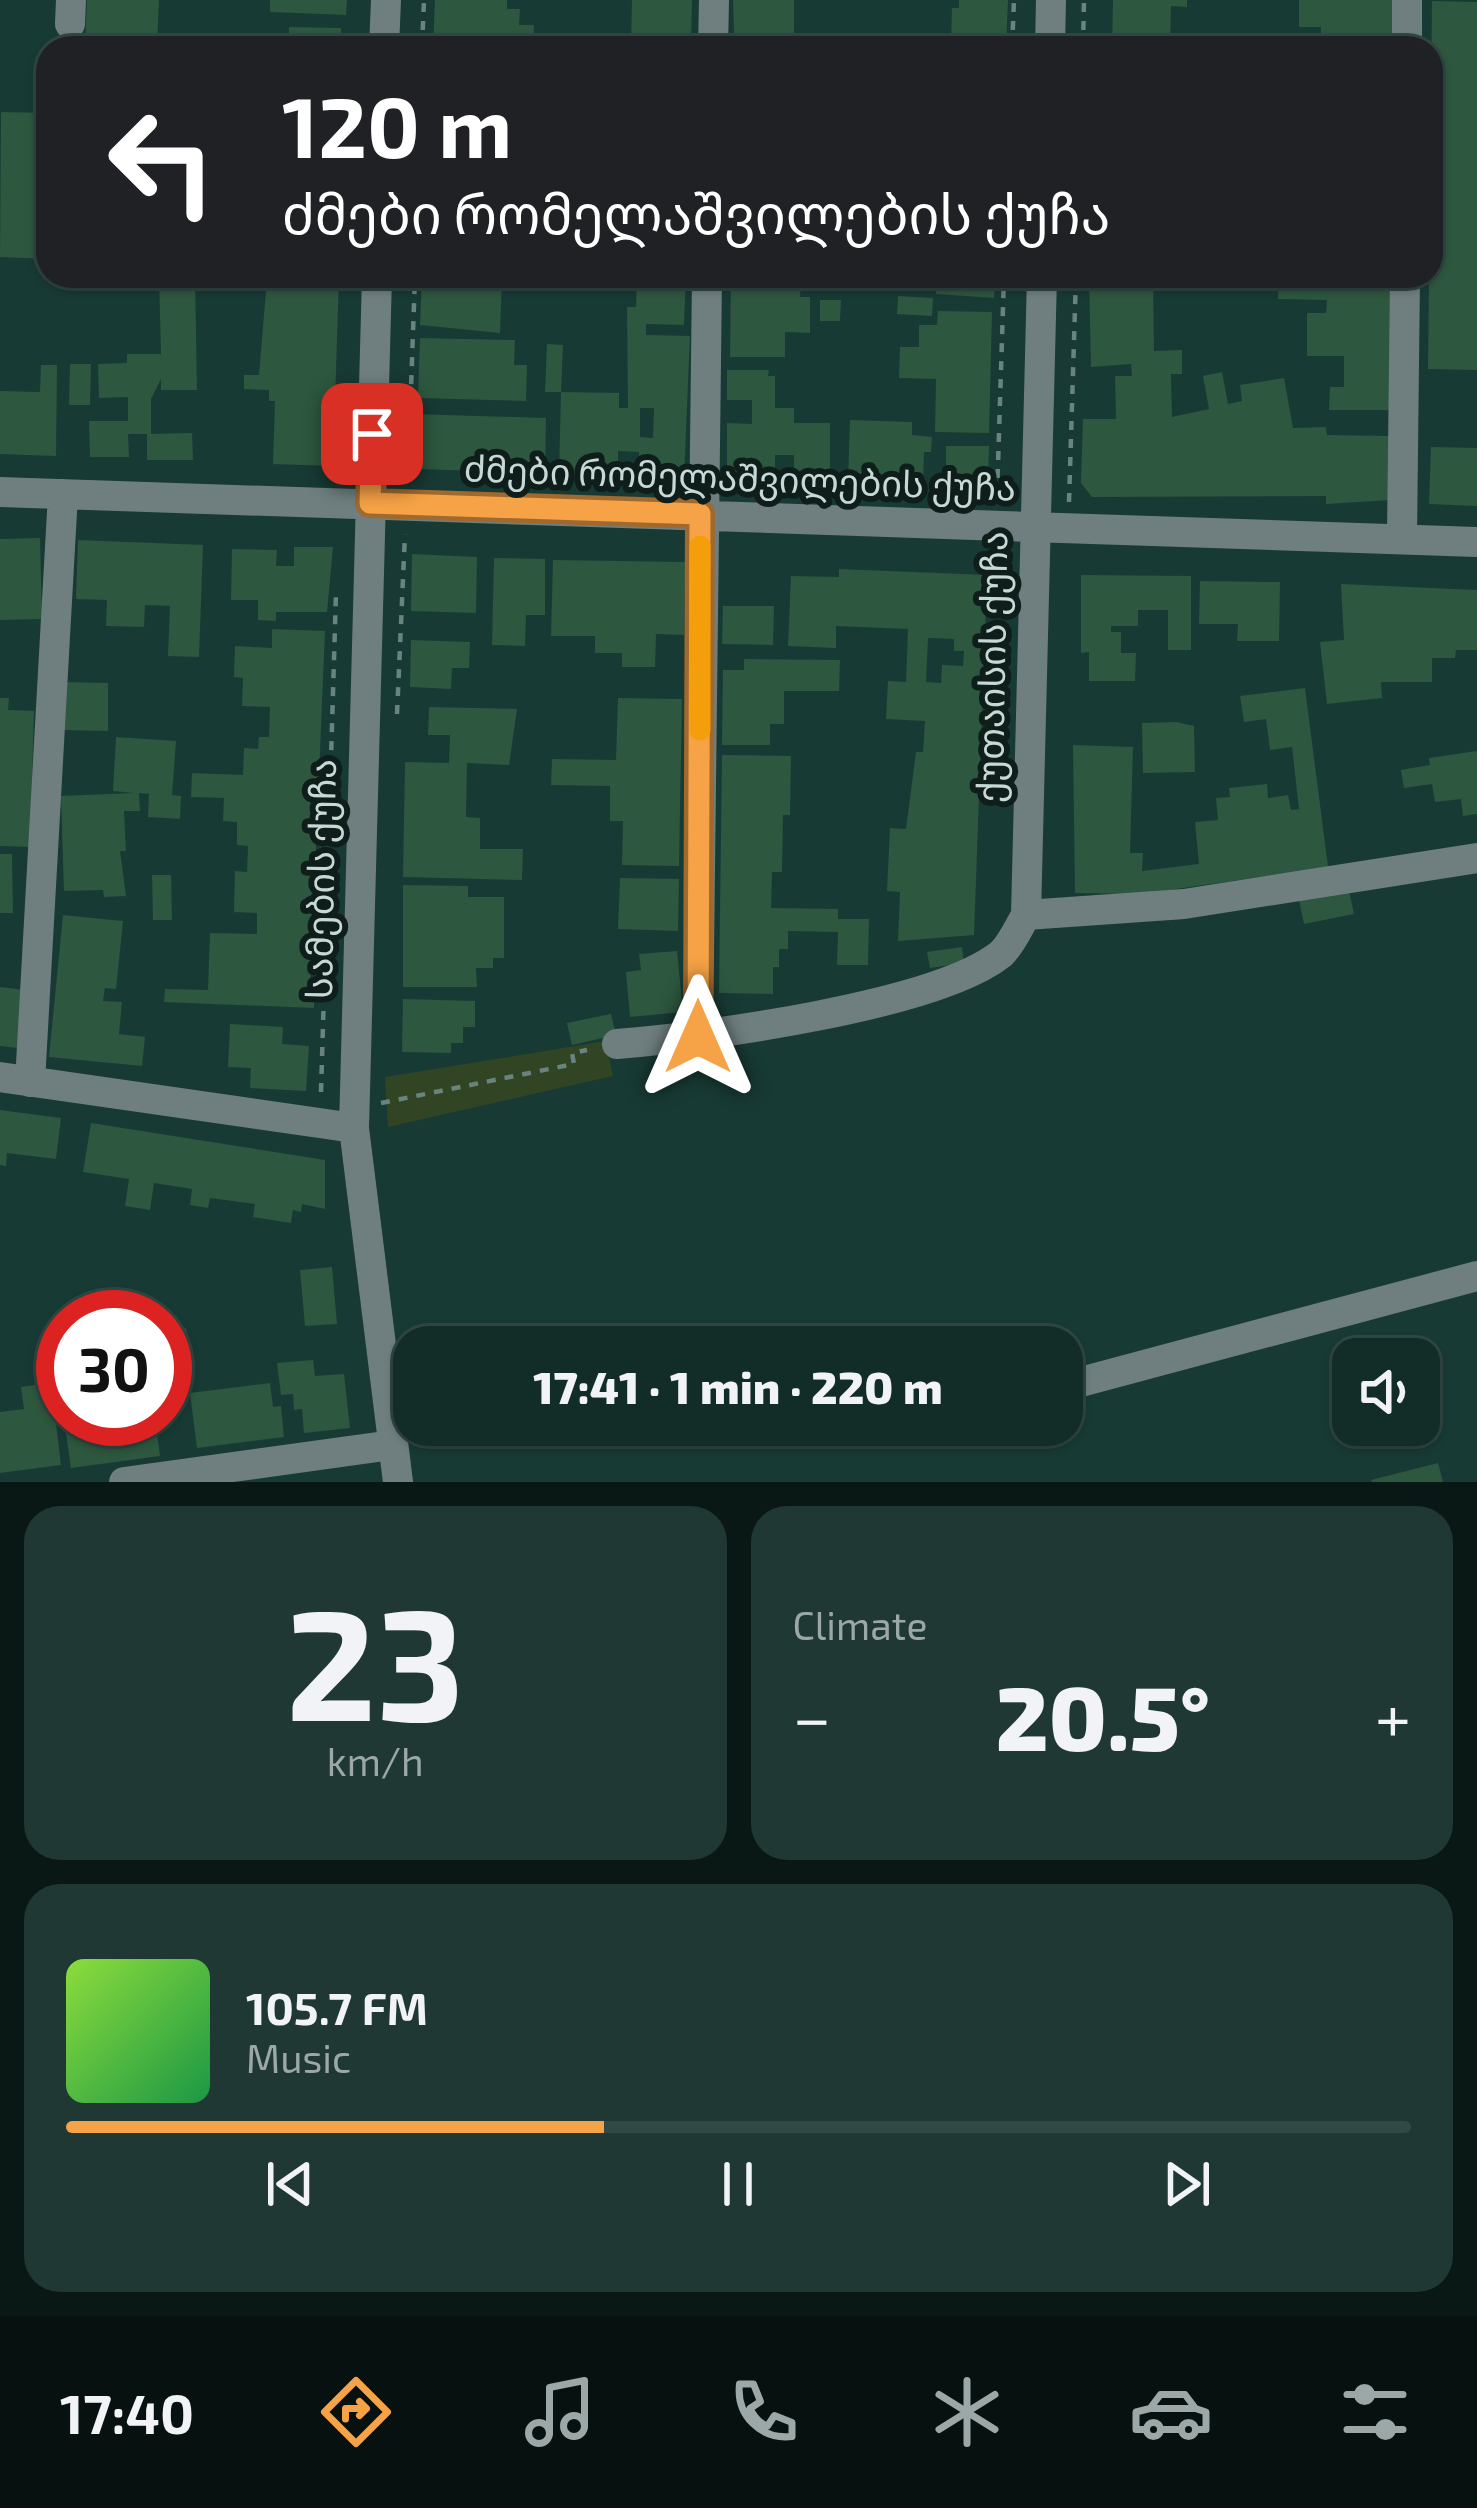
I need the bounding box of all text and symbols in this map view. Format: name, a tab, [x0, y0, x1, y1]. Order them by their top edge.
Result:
text: 120 m	[282, 74, 512, 175]
icon: left	[84, 84, 240, 240]
text: ძმები რომელაშვილების ქუჩა	[282, 180, 1110, 245]
pin	[321, 383, 423, 485]
icon: arrive	[339, 401, 405, 467]
street label: ძმები რომელაშვილების ქუჩა	[463, 445, 1017, 511]
street label: ქუთაისის ქუჩა	[967, 531, 1016, 803]
street label: სამების ქუჩა	[296, 759, 345, 999]
position arrow	[635, 974, 761, 1100]
speed limit sign: 30	[36, 1290, 192, 1446]
map controls	[1332, 1338, 1440, 1446]
button: sound	[1332, 1338, 1440, 1446]
text: 17:41 · 1 min · 220 m	[533, 1359, 943, 1413]
text: 23	[286, 1565, 465, 1752]
text: Climate	[793, 1601, 927, 1648]
text: 20.5°	[996, 1661, 1210, 1769]
text: −	[793, 1676, 831, 1755]
text: +	[1375, 1676, 1411, 1755]
text: km/h	[327, 1737, 424, 1784]
text: 105.7 FM	[246, 1980, 428, 2034]
text: Music	[246, 2034, 351, 2081]
icon: previous	[257, 2151, 323, 2217]
icon: pause	[705, 2151, 771, 2217]
icon: next	[1154, 2151, 1220, 2217]
icon: directions	[314, 2370, 398, 2454]
icon: music	[518, 2370, 602, 2454]
icon: phone	[722, 2370, 806, 2454]
icon: climate	[925, 2370, 1009, 2454]
icon: car	[1129, 2370, 1213, 2454]
icon: filters	[1333, 2370, 1417, 2454]
text: 17:40	[60, 2380, 194, 2445]

